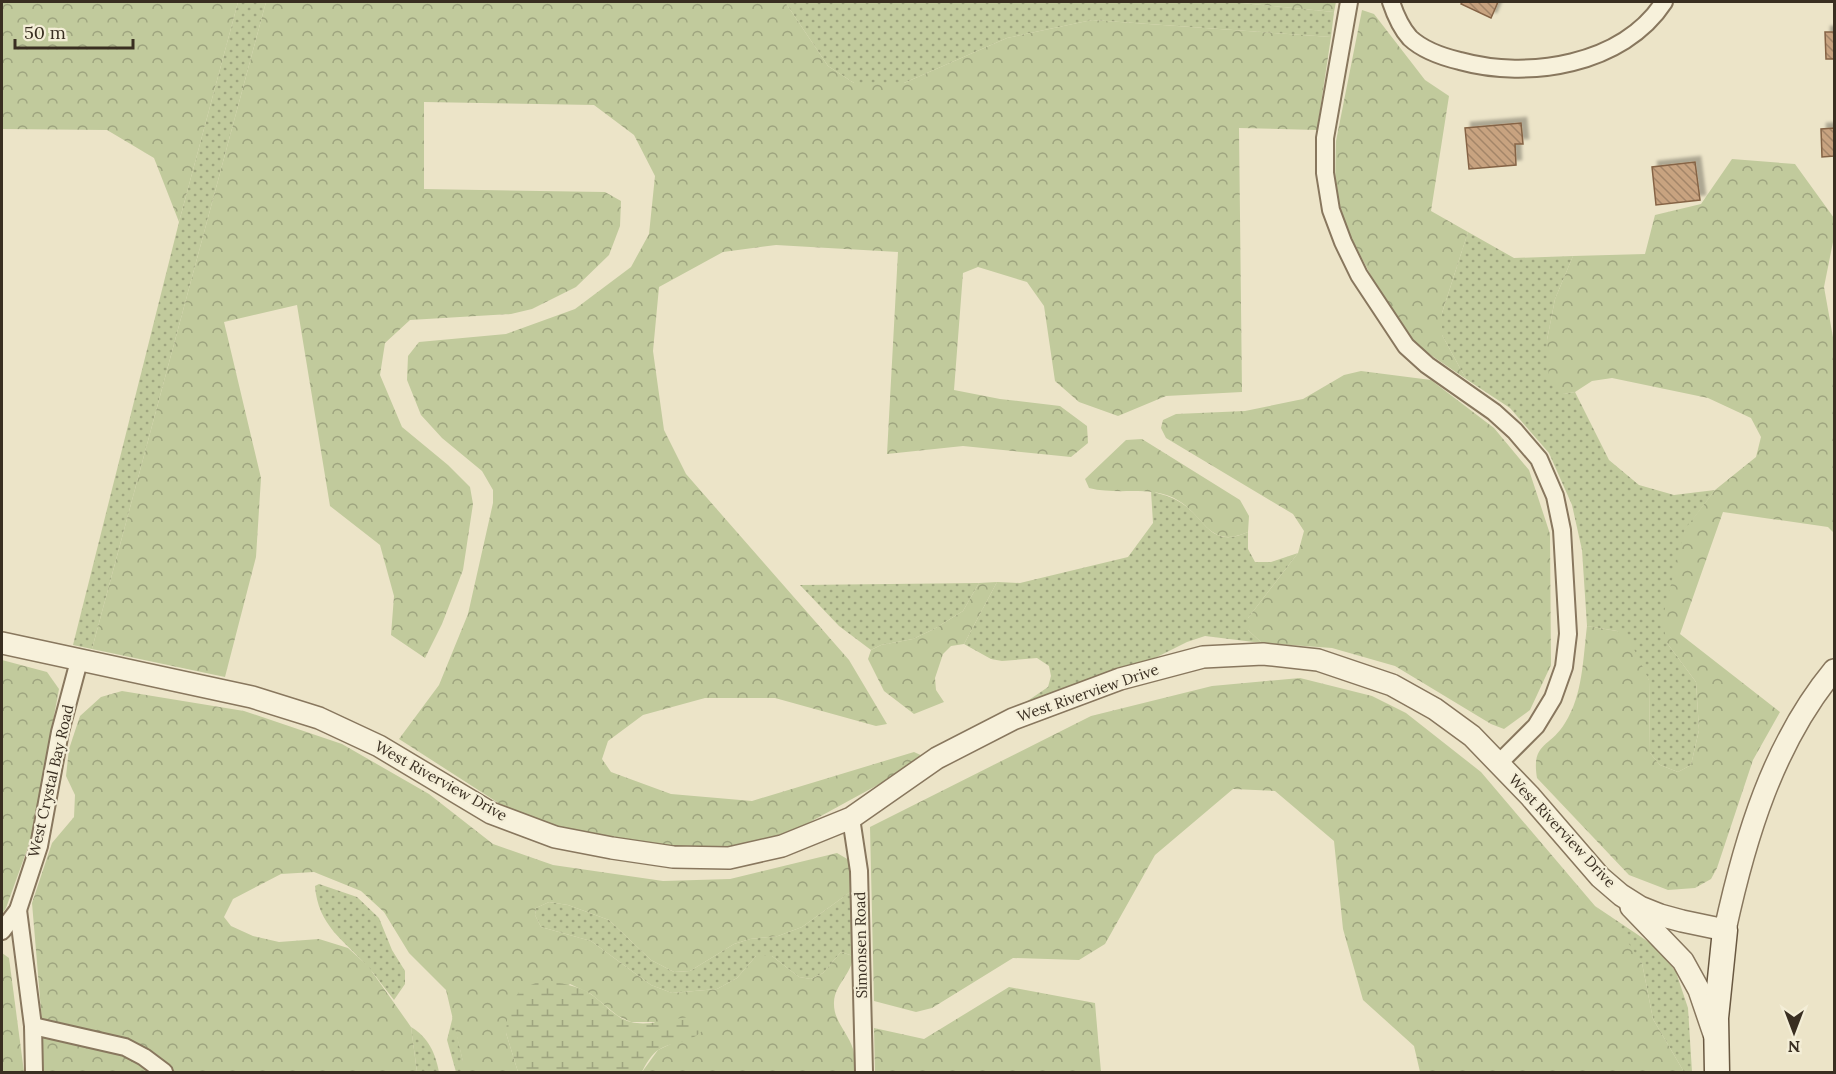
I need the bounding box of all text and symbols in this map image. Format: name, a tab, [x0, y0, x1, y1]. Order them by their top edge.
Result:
scale bar	[15, 12, 134, 50]
text: 50 m	[24, 21, 66, 44]
street label: West Riverview Drive	[1015, 659, 1161, 726]
street label: West Crystal Bay Road	[24, 703, 77, 859]
street label: West Riverview Drive	[372, 736, 511, 825]
street label: West Riverview Drive	[1505, 770, 1620, 891]
street label: Simonsen Road	[850, 891, 871, 999]
north arrow	[1764, 1002, 1824, 1062]
text: N	[1788, 1037, 1800, 1057]

